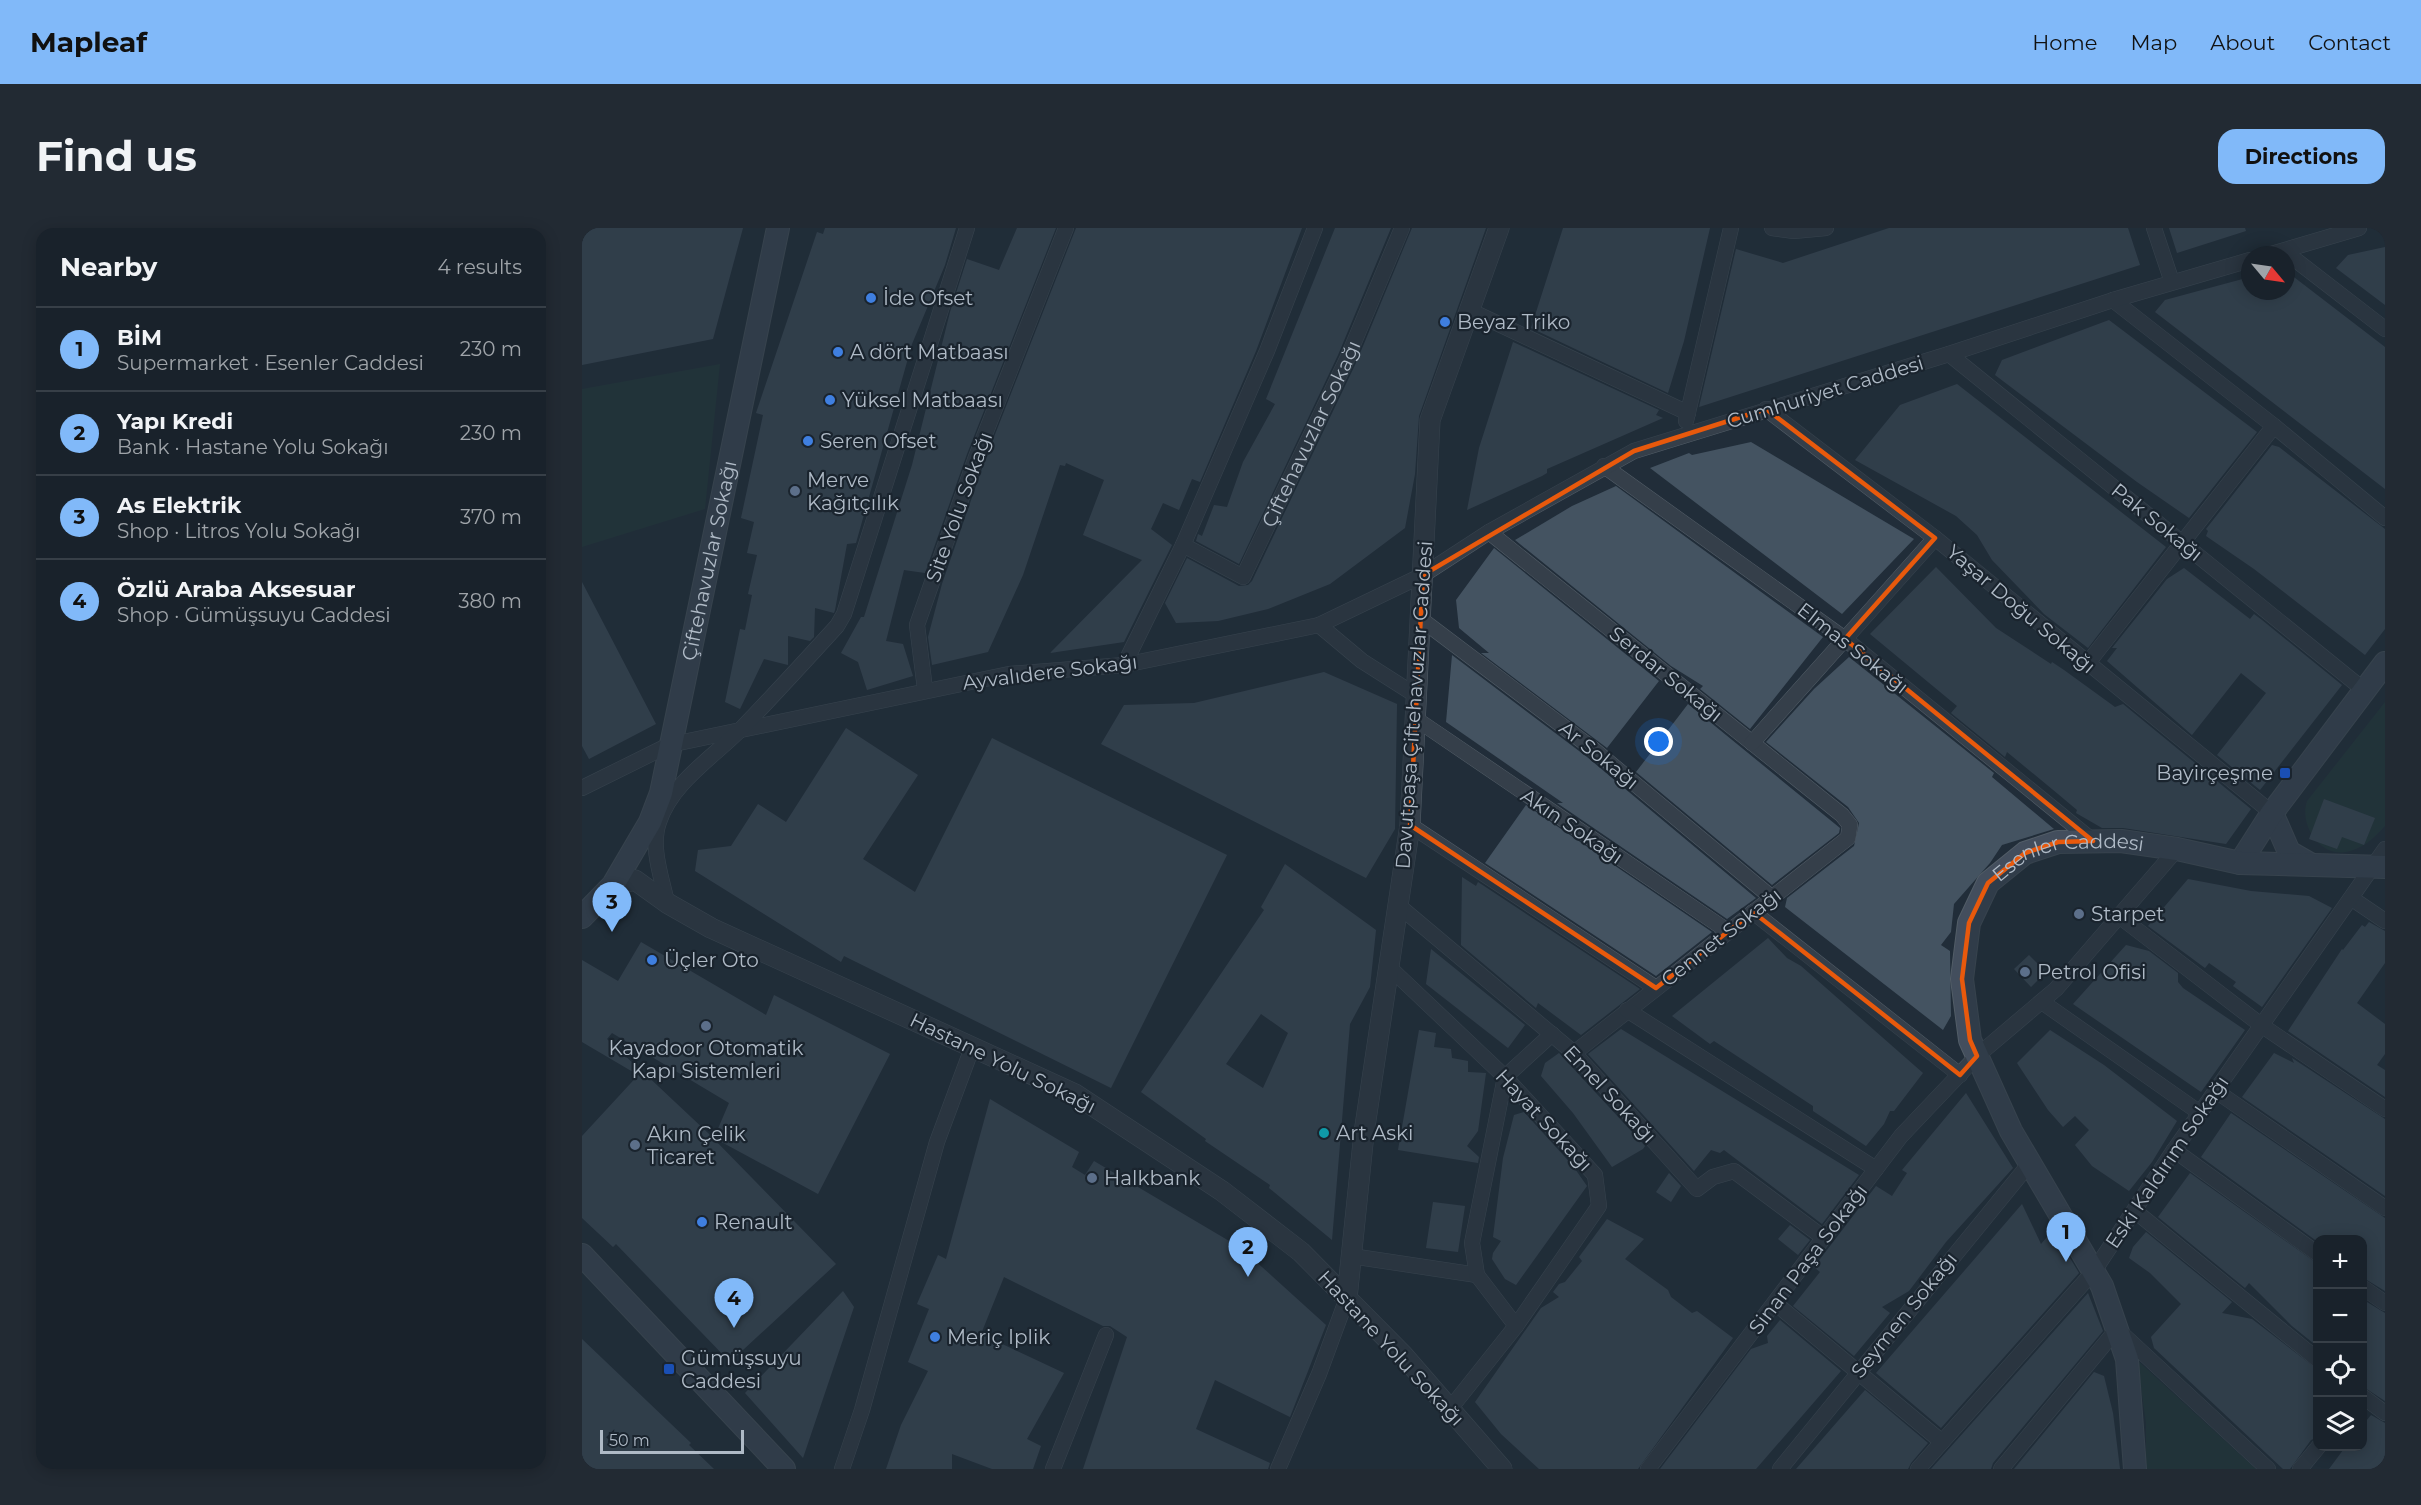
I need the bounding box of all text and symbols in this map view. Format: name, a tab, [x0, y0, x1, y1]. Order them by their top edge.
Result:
text: Mapleaf	[30, 25, 147, 59]
text: Home	[2032, 30, 2097, 55]
text: Map	[2130, 30, 2177, 55]
text: About	[2210, 30, 2275, 55]
text: Contact	[2308, 30, 2391, 55]
button: Directions	[2218, 129, 2385, 184]
text: Find us	[36, 130, 197, 182]
north arrow	[2241, 246, 2295, 300]
text: Nearby	[60, 251, 157, 283]
text: 4 results	[437, 255, 522, 279]
place label: İde Ofset	[883, 286, 973, 310]
marker: İde Ofset	[864, 291, 878, 305]
place label: Beyaz Triko	[1457, 310, 1570, 334]
marker: Beyaz Triko	[1438, 315, 1452, 329]
text: BİM	[117, 324, 162, 351]
text: 1	[76, 337, 83, 361]
text: 230 m	[460, 337, 522, 361]
street label: Çiftehavuzlar Sokağı	[1257, 337, 1365, 531]
place label: A dört Matbaası	[850, 340, 1009, 364]
marker: A dört Matbaası	[831, 345, 845, 359]
text: Supermarket · Esenler Caddesi	[117, 351, 424, 375]
street label: Cumhuriyet Caddesi	[1724, 351, 1926, 433]
place label: Yüksel Matbaası	[842, 388, 1003, 412]
marker: Yüksel Matbaası	[823, 393, 837, 407]
text: Yapı Kredi	[117, 408, 233, 435]
text: 2	[74, 421, 85, 445]
text: 230 m	[460, 421, 522, 445]
place label: Seren Ofset	[820, 429, 937, 453]
street label: Site Yolu Sokağı	[921, 429, 997, 585]
marker: Seren Ofset	[801, 434, 815, 448]
text: Bank · Hastane Yolu Sokağı	[117, 435, 389, 459]
street label: Çiftehavuzlar Sokağı	[677, 458, 742, 663]
place label: Merve Kağıtçılık	[807, 468, 899, 515]
street label: Pak Sokağı	[2106, 478, 2208, 566]
marker: Merve Kağıtçılık	[788, 484, 802, 498]
text: As Elektrik	[117, 492, 241, 519]
text: 3	[74, 505, 85, 529]
text: 370 m	[460, 505, 522, 529]
text: Shop · Litros Yolu Sokağı	[117, 519, 360, 543]
street label: Davutpaşa Çiftehavuzlar Caddesi	[1391, 540, 1437, 870]
street label: Yaşar Doğu Sokağı	[1942, 540, 2100, 678]
text: Özlü Araba Aksesuar	[117, 576, 356, 603]
text: 4	[73, 589, 86, 613]
text: 380 m	[458, 589, 522, 613]
street label: Elmas Sokağı	[1793, 597, 1913, 699]
text: Shop · Gümüşsuyu Caddesi	[117, 603, 391, 627]
street label: Serdar Sokağı	[1605, 621, 1727, 727]
street label: Ayvalıdere Sokağı	[961, 649, 1139, 695]
street label: Ar Sokağı	[1554, 716, 1644, 794]
your location	[1644, 727, 1673, 756]
place label: Bayirçeşme	[2156, 761, 2273, 785]
marker: Bayirçeşme	[2278, 766, 2292, 780]
street label: Akın Sokağı	[1516, 783, 1628, 869]
street label: Esenler Caddesi	[1987, 829, 2146, 887]
pin: 3	[592, 882, 632, 932]
street label: Cennet Sokağı	[1656, 883, 1786, 991]
place label: Starpet	[2091, 902, 2164, 926]
marker: Starpet	[2072, 907, 2086, 921]
place label: Üçler Oto	[664, 948, 759, 972]
marker: Üçler Oto	[645, 953, 659, 967]
place label: Petrol Ofisi	[2037, 960, 2146, 984]
marker: Petrol Ofisi	[2018, 965, 2032, 979]
street label: Hastane Yolu Sokağı	[906, 1008, 1100, 1118]
marker: Kayadoor Otomatik Kapı Sistemleri	[699, 1019, 713, 1033]
place label: Kayadoor Otomatik Kapı Sistemleri	[608, 1036, 804, 1083]
street label: Emel Sokağı	[1559, 1040, 1661, 1148]
street label: Hayat Sokağı	[1491, 1064, 1597, 1176]
street label: Eski Kaldırım Sokağı	[2100, 1071, 2234, 1253]
place label: Art Aski	[1336, 1121, 1413, 1145]
place label: Akın Çelik Ticaret	[647, 1122, 746, 1169]
marker: Art Aski	[1317, 1126, 1331, 1140]
marker: Akın Çelik Ticaret	[628, 1138, 642, 1152]
place label: Halkbank	[1104, 1166, 1200, 1190]
marker: Halkbank	[1085, 1171, 1099, 1185]
street label: Sinan Paşa Sokağı	[1744, 1179, 1872, 1339]
place label: Renault	[714, 1210, 793, 1234]
pin: 1	[2046, 1212, 2086, 1262]
marker: Renault	[695, 1215, 709, 1229]
pin: 2	[1228, 1228, 1268, 1277]
map controls	[2313, 1235, 2367, 1451]
button: +	[2313, 1235, 2367, 1289]
street label: Seymen Sokağı	[1846, 1247, 1962, 1383]
street label: Hastane Yolu Sokağı	[1313, 1265, 1469, 1431]
pin: 4	[714, 1278, 754, 1328]
button: −	[2313, 1289, 2367, 1343]
place label: Meriç Iplik	[947, 1325, 1050, 1349]
marker: Meriç Iplik	[928, 1330, 942, 1344]
button: locate	[2313, 1343, 2367, 1397]
place label: Gümüşsuyu Caddesi	[681, 1346, 802, 1393]
marker: Gümüşsuyu Caddesi	[662, 1362, 676, 1376]
button: layers	[2313, 1397, 2367, 1451]
scale bar	[600, 1427, 744, 1454]
text: 50 m	[609, 1431, 650, 1450]

